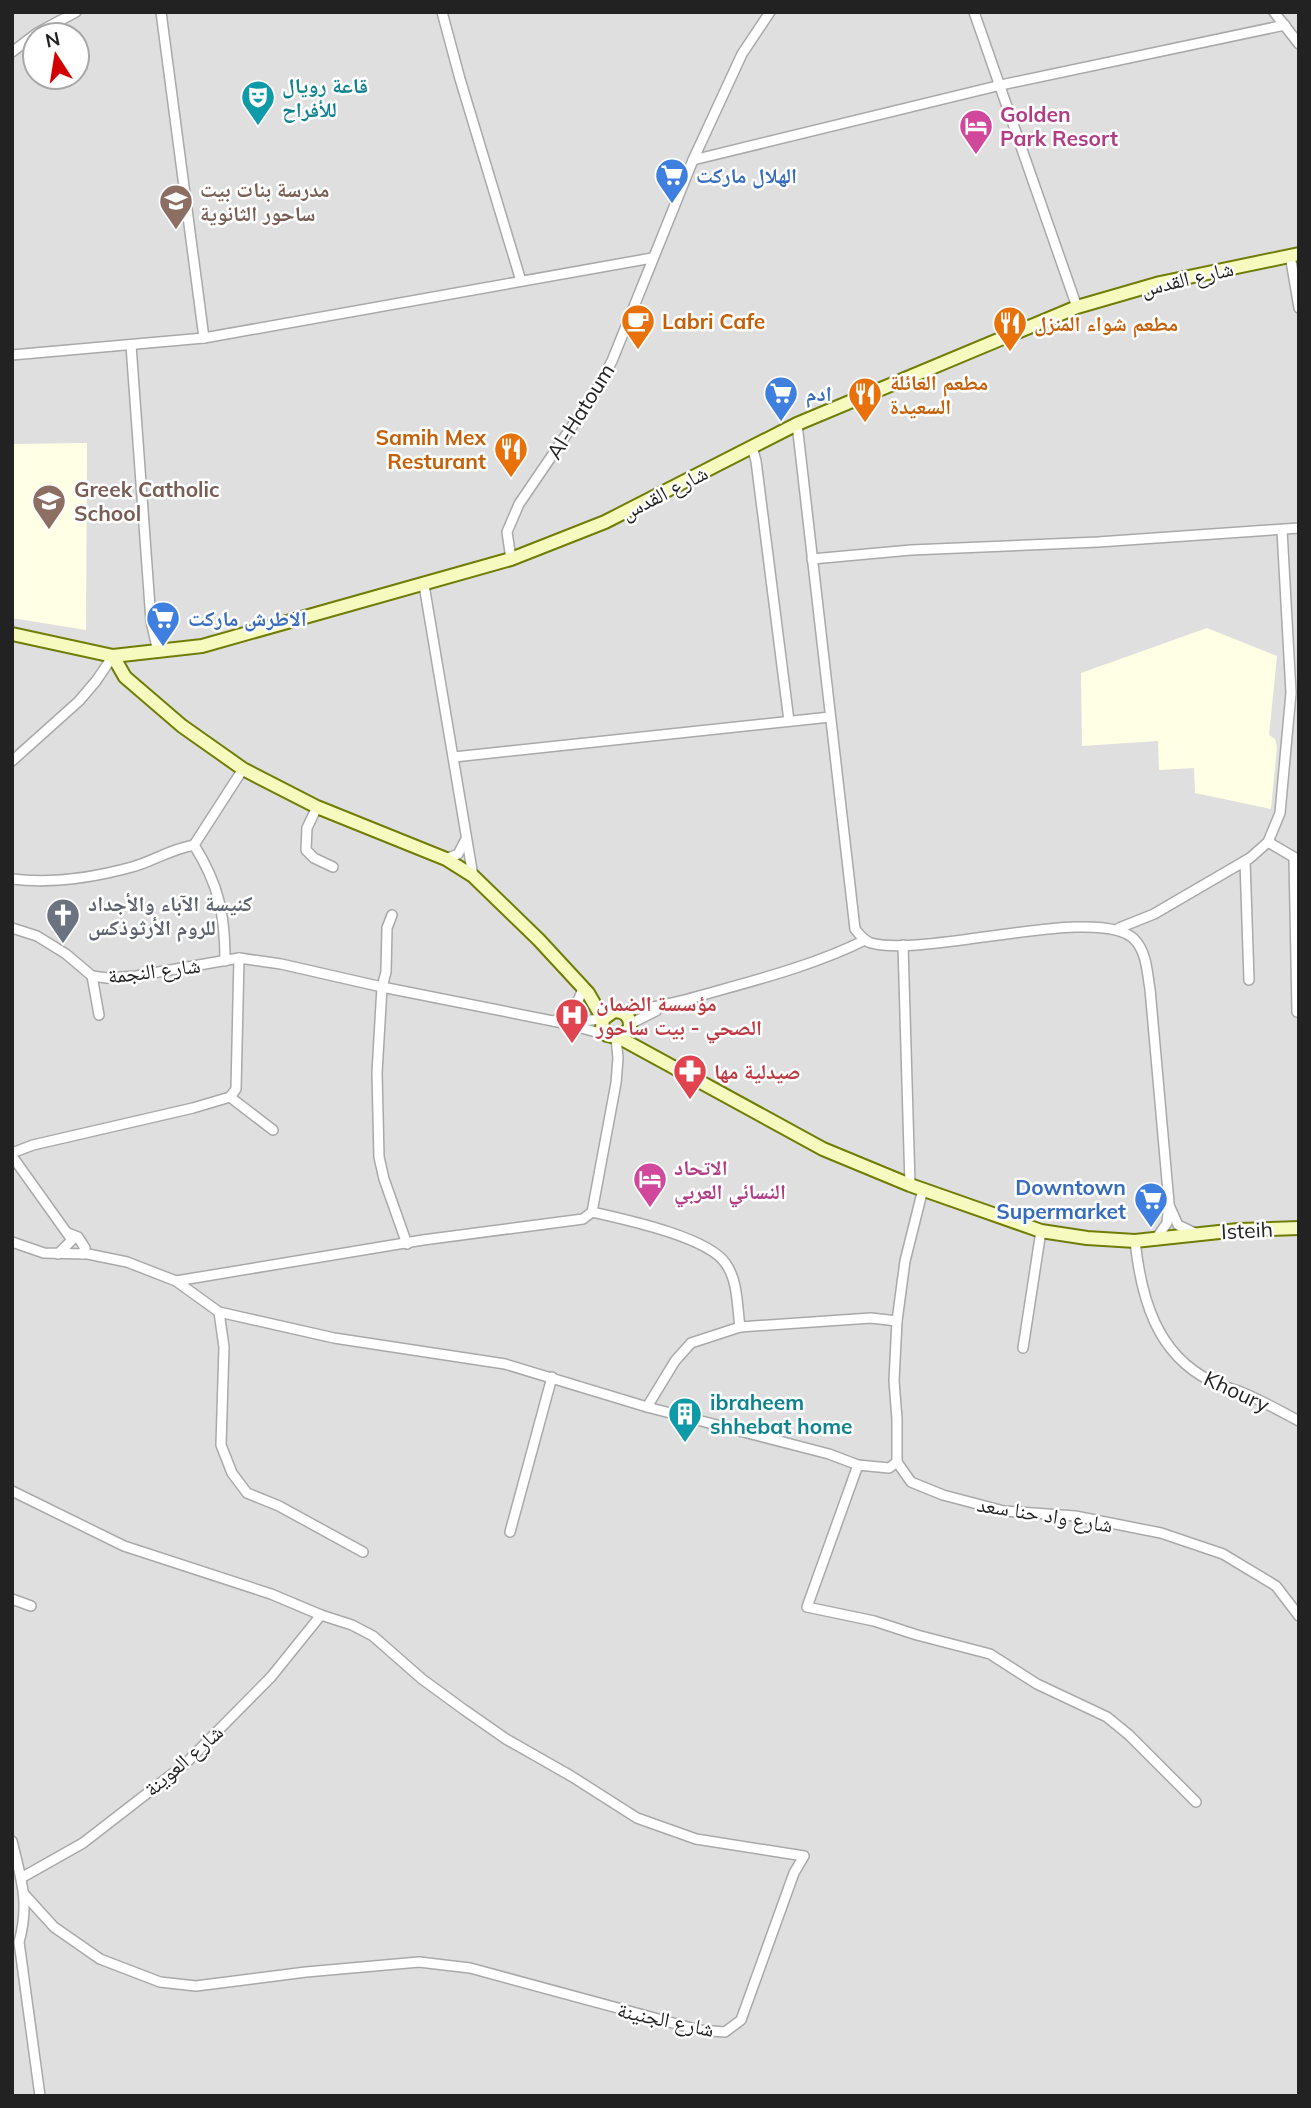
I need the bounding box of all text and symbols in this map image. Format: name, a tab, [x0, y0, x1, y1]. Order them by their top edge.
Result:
north arrow	[21, 21, 91, 91]
text: N	[43, 26, 62, 53]
place label: قاعة رويال للأفراح	[282, 72, 368, 123]
theatre icon: قاعة رويال للأفراح	[239, 78, 277, 127]
place label: Golden Park Resort	[1000, 101, 1118, 151]
hotel icon: Golden Park Resort	[957, 107, 995, 156]
supermarket icon: الهلال ماركت	[653, 156, 691, 205]
place label: الهلال ماركت	[696, 162, 797, 189]
place label: مدرسة بنات بيت ساحور الثانوية	[200, 176, 329, 226]
school or university icon: مدرسة بنات بيت ساحور الثانوية	[157, 182, 195, 231]
street label: شارع القدس	[1138, 255, 1236, 302]
cafe icon: Labri Cafe	[619, 302, 657, 351]
restaurant icon: مطعم شواء المنزل	[991, 304, 1029, 353]
place label: Labri Cafe	[662, 308, 765, 334]
place label: مطعم شواء المنزل	[1034, 310, 1178, 338]
street label: Al-Hatoum	[540, 358, 620, 464]
place label: مطعم العائلة السعيدة	[890, 369, 988, 419]
supermarket icon: ادم	[762, 374, 800, 423]
restaurant icon: مطعم العائلة السعيدة	[846, 375, 884, 424]
place label: ادم	[806, 380, 832, 408]
place label: Samih Mex Resturant	[375, 424, 486, 474]
restaurant icon: Samih Mex Resturant	[492, 430, 530, 479]
street label: شارع القدس	[616, 459, 712, 526]
place label: Greek Catholic School	[74, 476, 220, 526]
school or university icon: Greek Catholic School	[30, 482, 68, 531]
supermarket icon: الاطرش ماركت	[144, 599, 182, 648]
place label: الاطرش ماركت	[188, 605, 307, 632]
place label: كنيسة الآباء والأجداد للروم الأرثوذكس	[88, 890, 252, 942]
church icon: كنيسة الآباء والأجداد للروم الأرثوذكس	[44, 896, 82, 945]
street label: شارع النجمة	[106, 951, 202, 990]
place label: مؤسسة الضمان الصحي - بيت ساحور	[595, 990, 762, 1044]
hospital icon: مؤسسة الضمان الصحي - بيت ساحور	[553, 996, 591, 1045]
pharmacy icon: صيدلية مها	[671, 1052, 709, 1101]
place label: صيدلية مها	[714, 1058, 800, 1084]
place label: الاتحاد النسائي العربي	[674, 1154, 786, 1208]
hotel icon: الاتحاد النسائي العربي	[631, 1160, 669, 1209]
place label: Downtown Supermarket	[996, 1174, 1126, 1224]
supermarket icon: Downtown Supermarket	[1132, 1180, 1170, 1229]
street label: Isteih	[1220, 1216, 1274, 1244]
street label: Khoury	[1200, 1365, 1274, 1417]
place label: ibraheem shhebat home	[710, 1389, 853, 1439]
building icon: ibraheem shhebat home	[666, 1395, 704, 1444]
street label: شارع واد حنا سعد	[975, 1490, 1115, 1539]
street label: شارع العوينة	[138, 1719, 228, 1802]
street label: شارع الجنينة	[615, 1996, 717, 2043]

